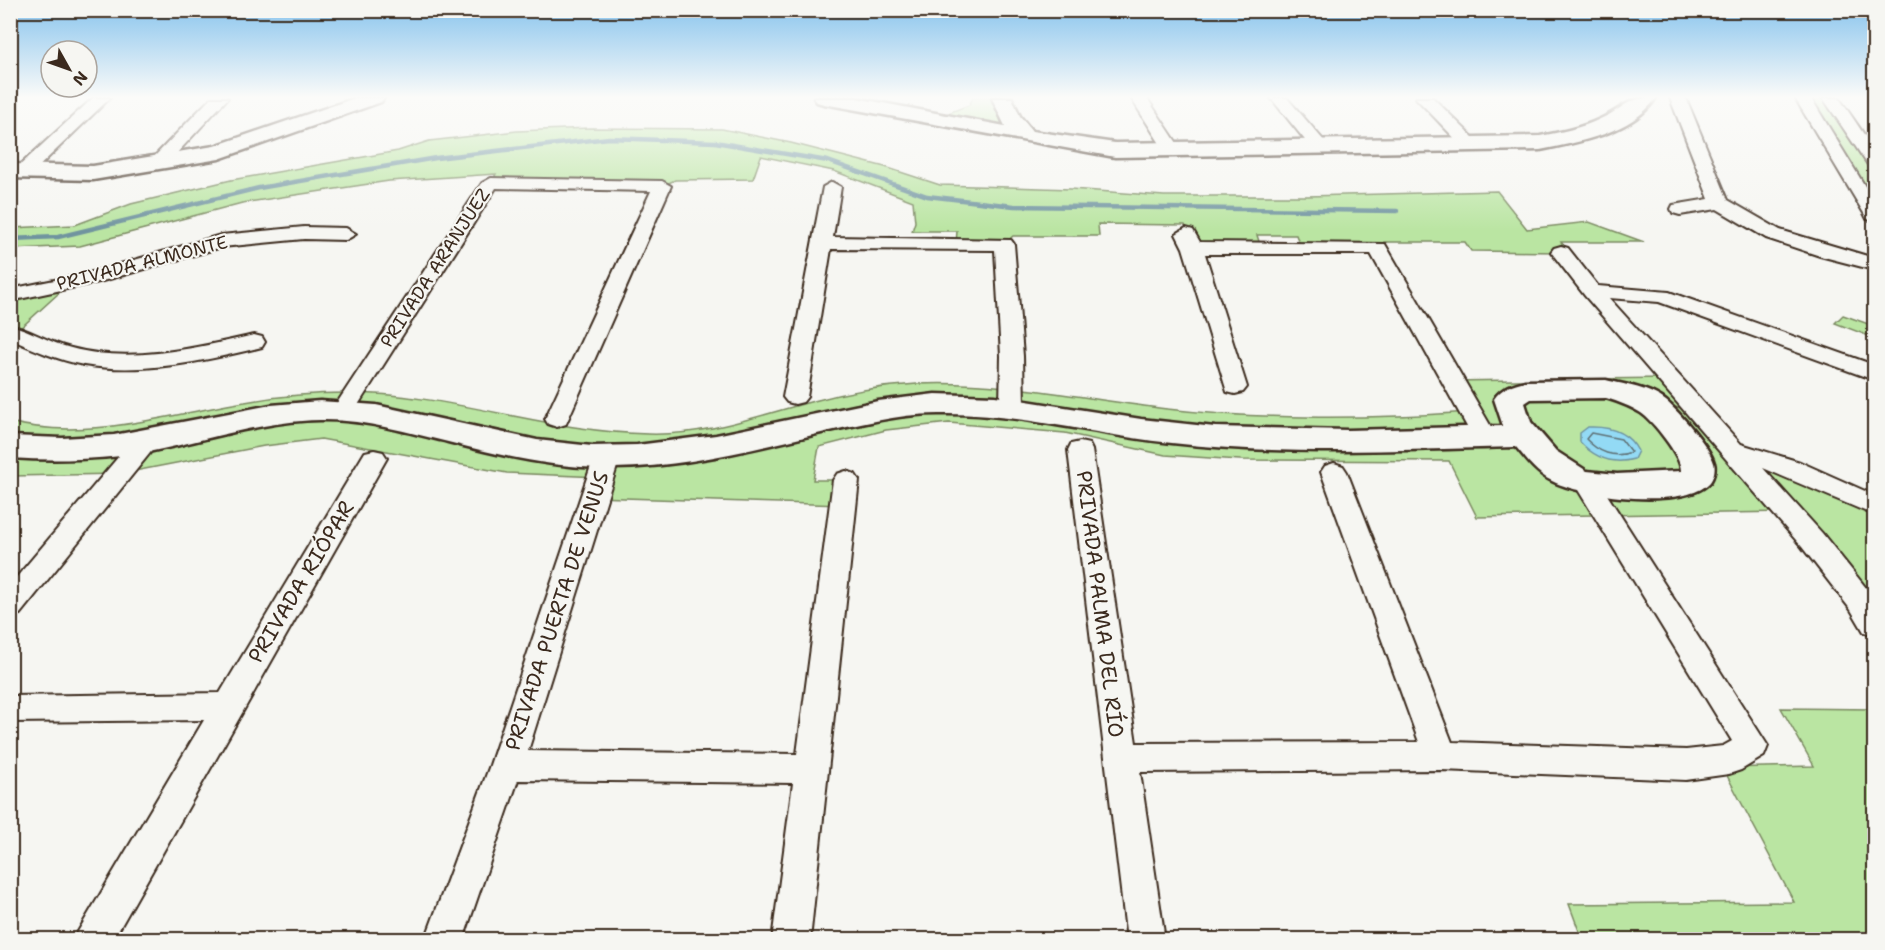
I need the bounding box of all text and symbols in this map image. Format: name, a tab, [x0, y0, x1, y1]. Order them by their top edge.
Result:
north arrow	[39, 39, 99, 99]
text: N	[68, 67, 92, 90]
street label: PRIVADA ARANJUEZ	[375, 184, 495, 352]
street label: PRIVADA ALMONTE	[54, 230, 230, 296]
street label: PRIVADA PUERTA DE VENUS	[499, 468, 615, 754]
street label: PRIVADA PALMA DEL RÍO	[1070, 469, 1131, 739]
street label: PRIVADA RIÓPAR	[241, 495, 360, 668]

